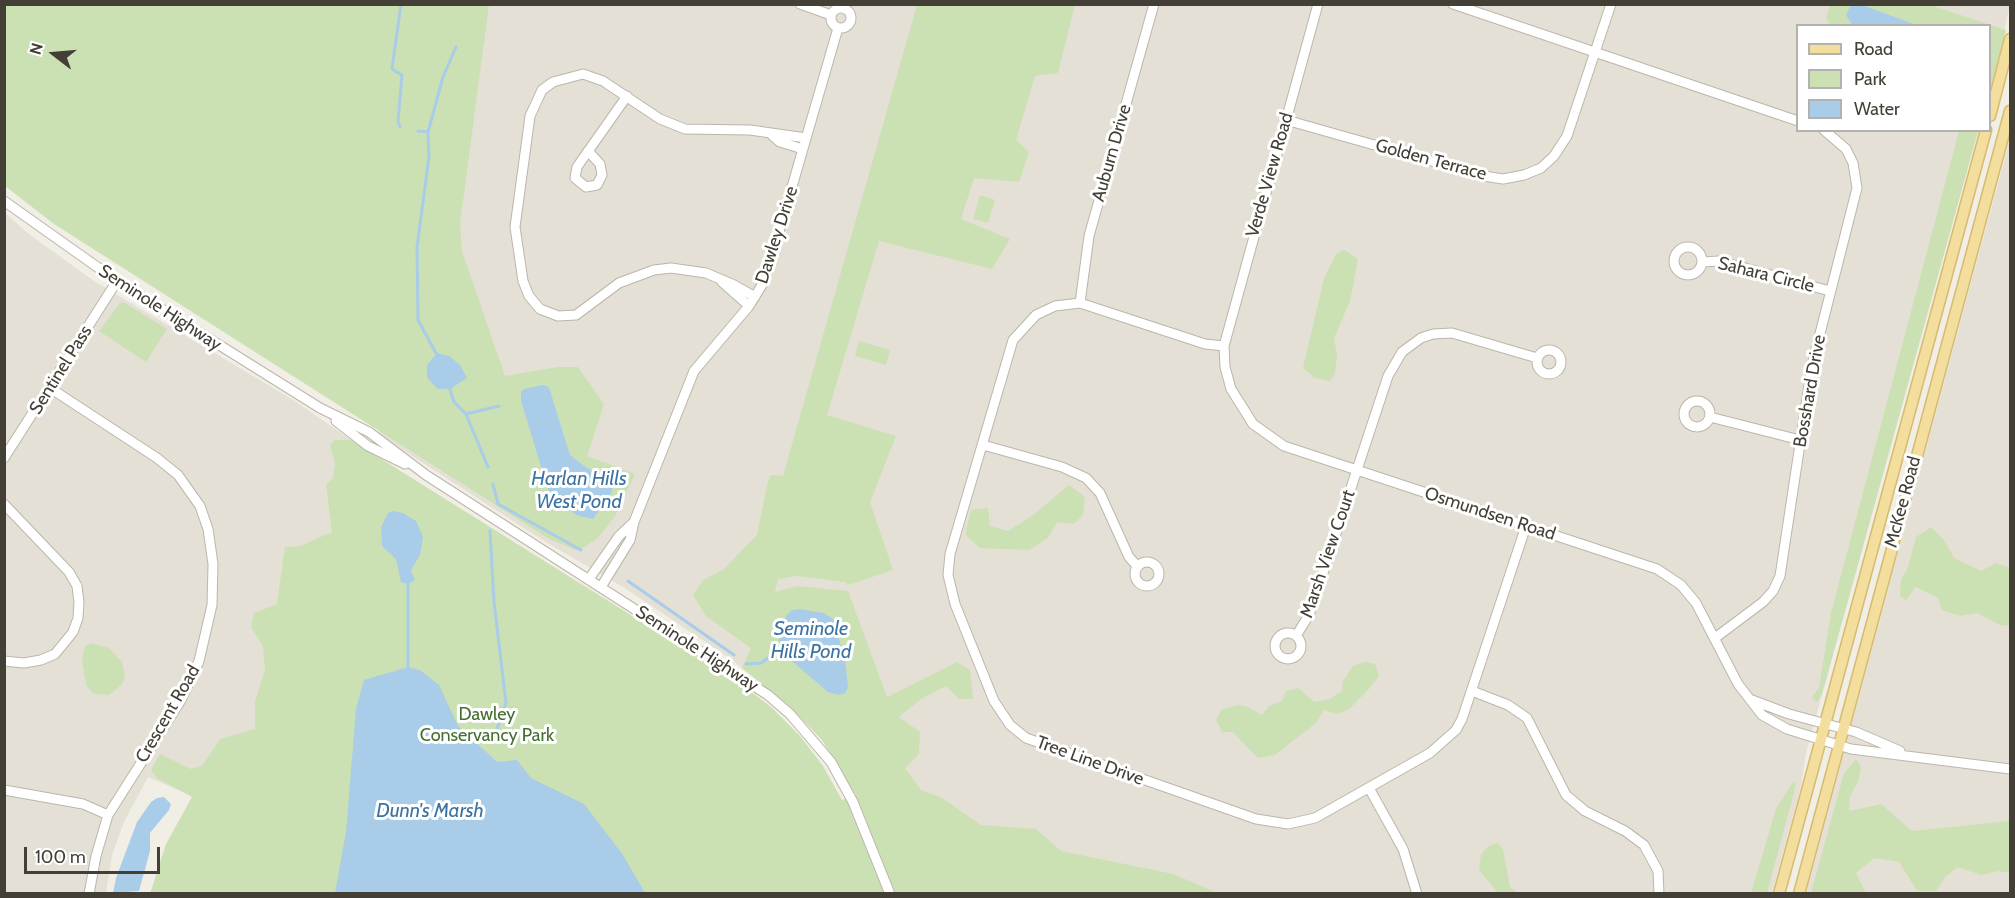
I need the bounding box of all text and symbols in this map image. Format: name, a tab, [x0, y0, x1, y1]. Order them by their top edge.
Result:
north arrow	[24, 24, 84, 84]
legend	[1796, 24, 1991, 132]
text: Road	[1854, 38, 1893, 60]
text: N	[26, 41, 47, 57]
text: Park	[1854, 68, 1886, 90]
text: Water	[1854, 98, 1900, 120]
street label: Auburn Drive	[1088, 102, 1136, 204]
street label: Verde View Road	[1242, 110, 1298, 240]
street label: Golden Terrace	[1373, 135, 1489, 185]
street label: Dawley Drive	[751, 184, 803, 286]
street label: Sahara Circle	[1716, 253, 1816, 297]
street label: Seminole Highway	[95, 260, 225, 356]
street label: Sentinel Pass	[25, 322, 97, 418]
street label: Bosshard Drive	[1789, 333, 1831, 449]
street label: McKee Road	[1880, 454, 1926, 550]
water label: Harlan Hills West Pond	[531, 467, 627, 514]
street label: Osmundsen Road	[1422, 483, 1558, 545]
street label: Marsh View Court	[1296, 487, 1360, 621]
street label: Seminole Highway	[632, 601, 762, 697]
water label: Seminole Hills Pond	[771, 617, 851, 664]
street label: Crescent Road	[131, 661, 205, 767]
park label: Dawley Conservancy Park	[420, 704, 554, 746]
street label: Tree Line Drive	[1033, 732, 1147, 790]
water label: Dunn's Marsh	[376, 799, 484, 823]
scale bar	[27, 835, 164, 873]
text: 100 m	[35, 846, 86, 868]

